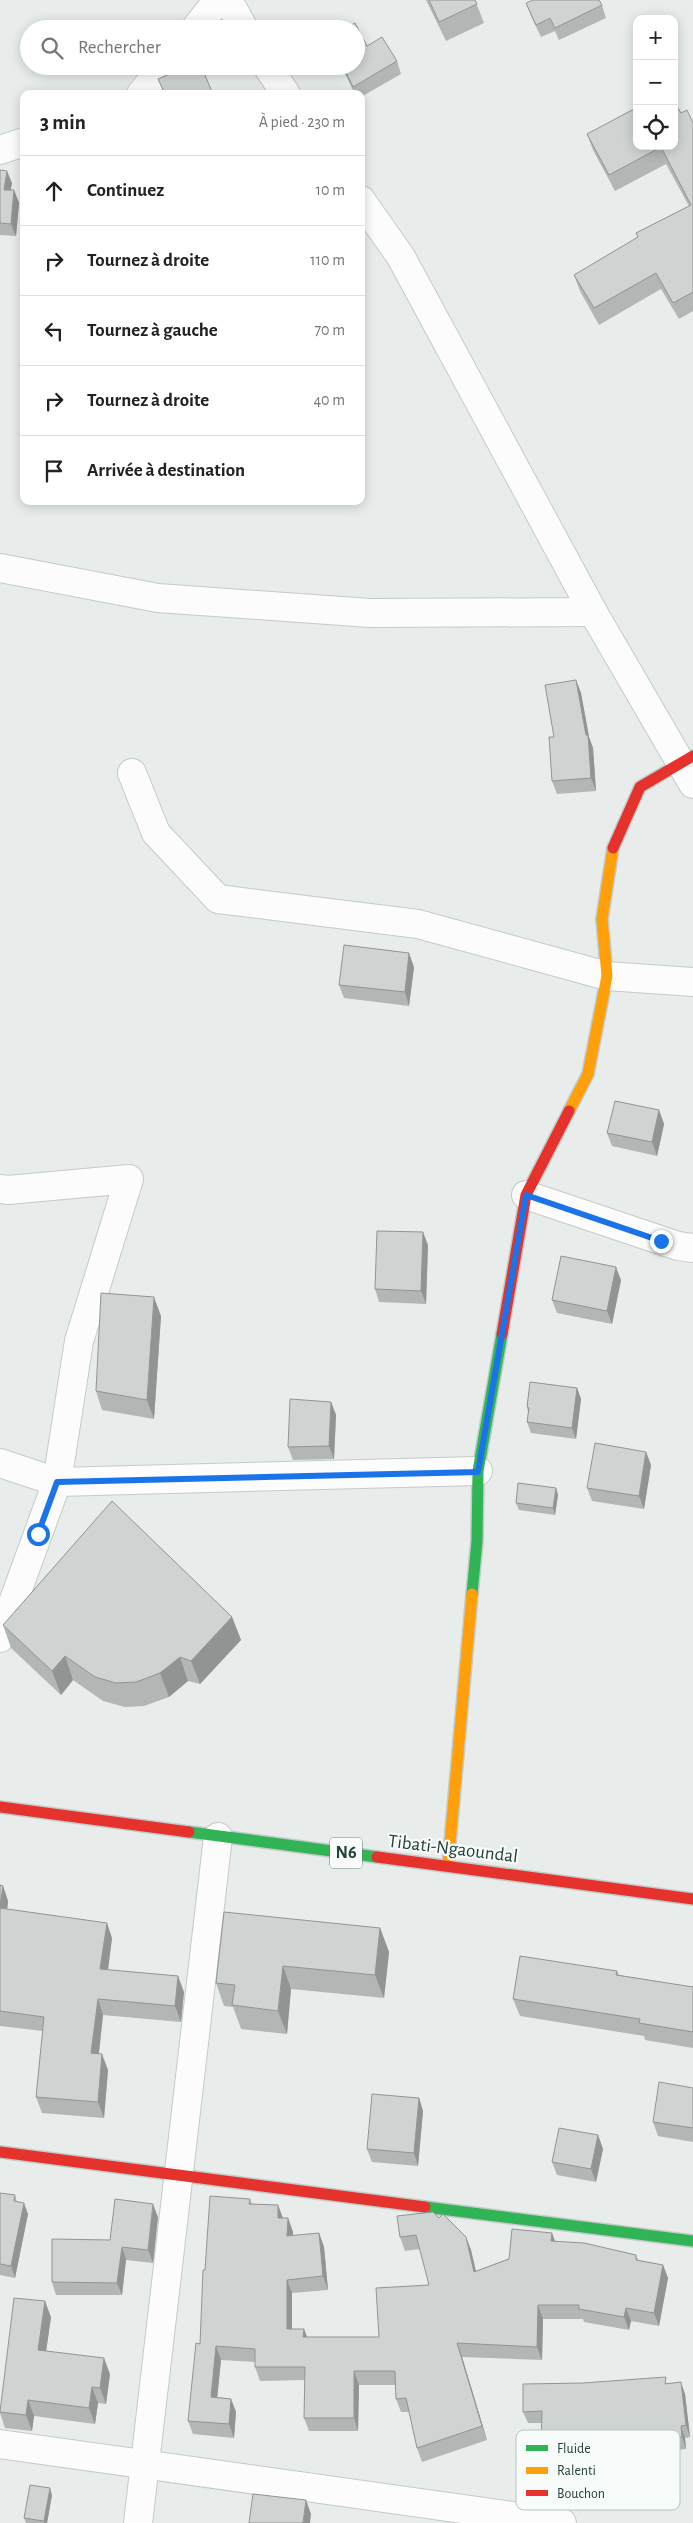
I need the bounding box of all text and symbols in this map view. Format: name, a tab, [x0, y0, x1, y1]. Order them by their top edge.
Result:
map controls	[633, 15, 678, 150]
button: +	[633, 15, 678, 60]
search box	[20, 20, 365, 75]
icon: search	[38, 34, 66, 62]
text: Rechercher	[78, 38, 161, 57]
button: −	[633, 60, 678, 105]
button: locate	[633, 105, 678, 150]
text: 3 min	[40, 112, 86, 133]
text: À pied · 230 m	[259, 114, 345, 130]
icon: ahead	[40, 177, 68, 205]
text: Continuez	[87, 181, 164, 200]
text: 10 m	[316, 182, 345, 198]
icon: right	[40, 247, 68, 275]
text: Tournez à droite	[87, 251, 209, 270]
text: 110 m	[310, 252, 345, 268]
icon: left	[40, 317, 68, 345]
text: Tournez à gauche	[87, 321, 218, 340]
text: 70 m	[314, 322, 345, 338]
icon: right	[40, 387, 68, 415]
text: Tournez à droite	[87, 391, 209, 410]
text: 40 m	[313, 392, 345, 408]
icon: arrive	[40, 457, 68, 485]
text: Arrivée à destination	[87, 461, 245, 480]
route end	[650, 1230, 673, 1253]
route start	[27, 1523, 50, 1546]
street label: Tibati-Ngaoundal	[387, 1832, 519, 1866]
road number: N6	[330, 1838, 362, 1869]
legend	[516, 2430, 680, 2510]
text: Fluide	[557, 2442, 591, 2456]
text: Ralenti	[557, 2464, 596, 2478]
text: Bouchon	[557, 2487, 605, 2501]

